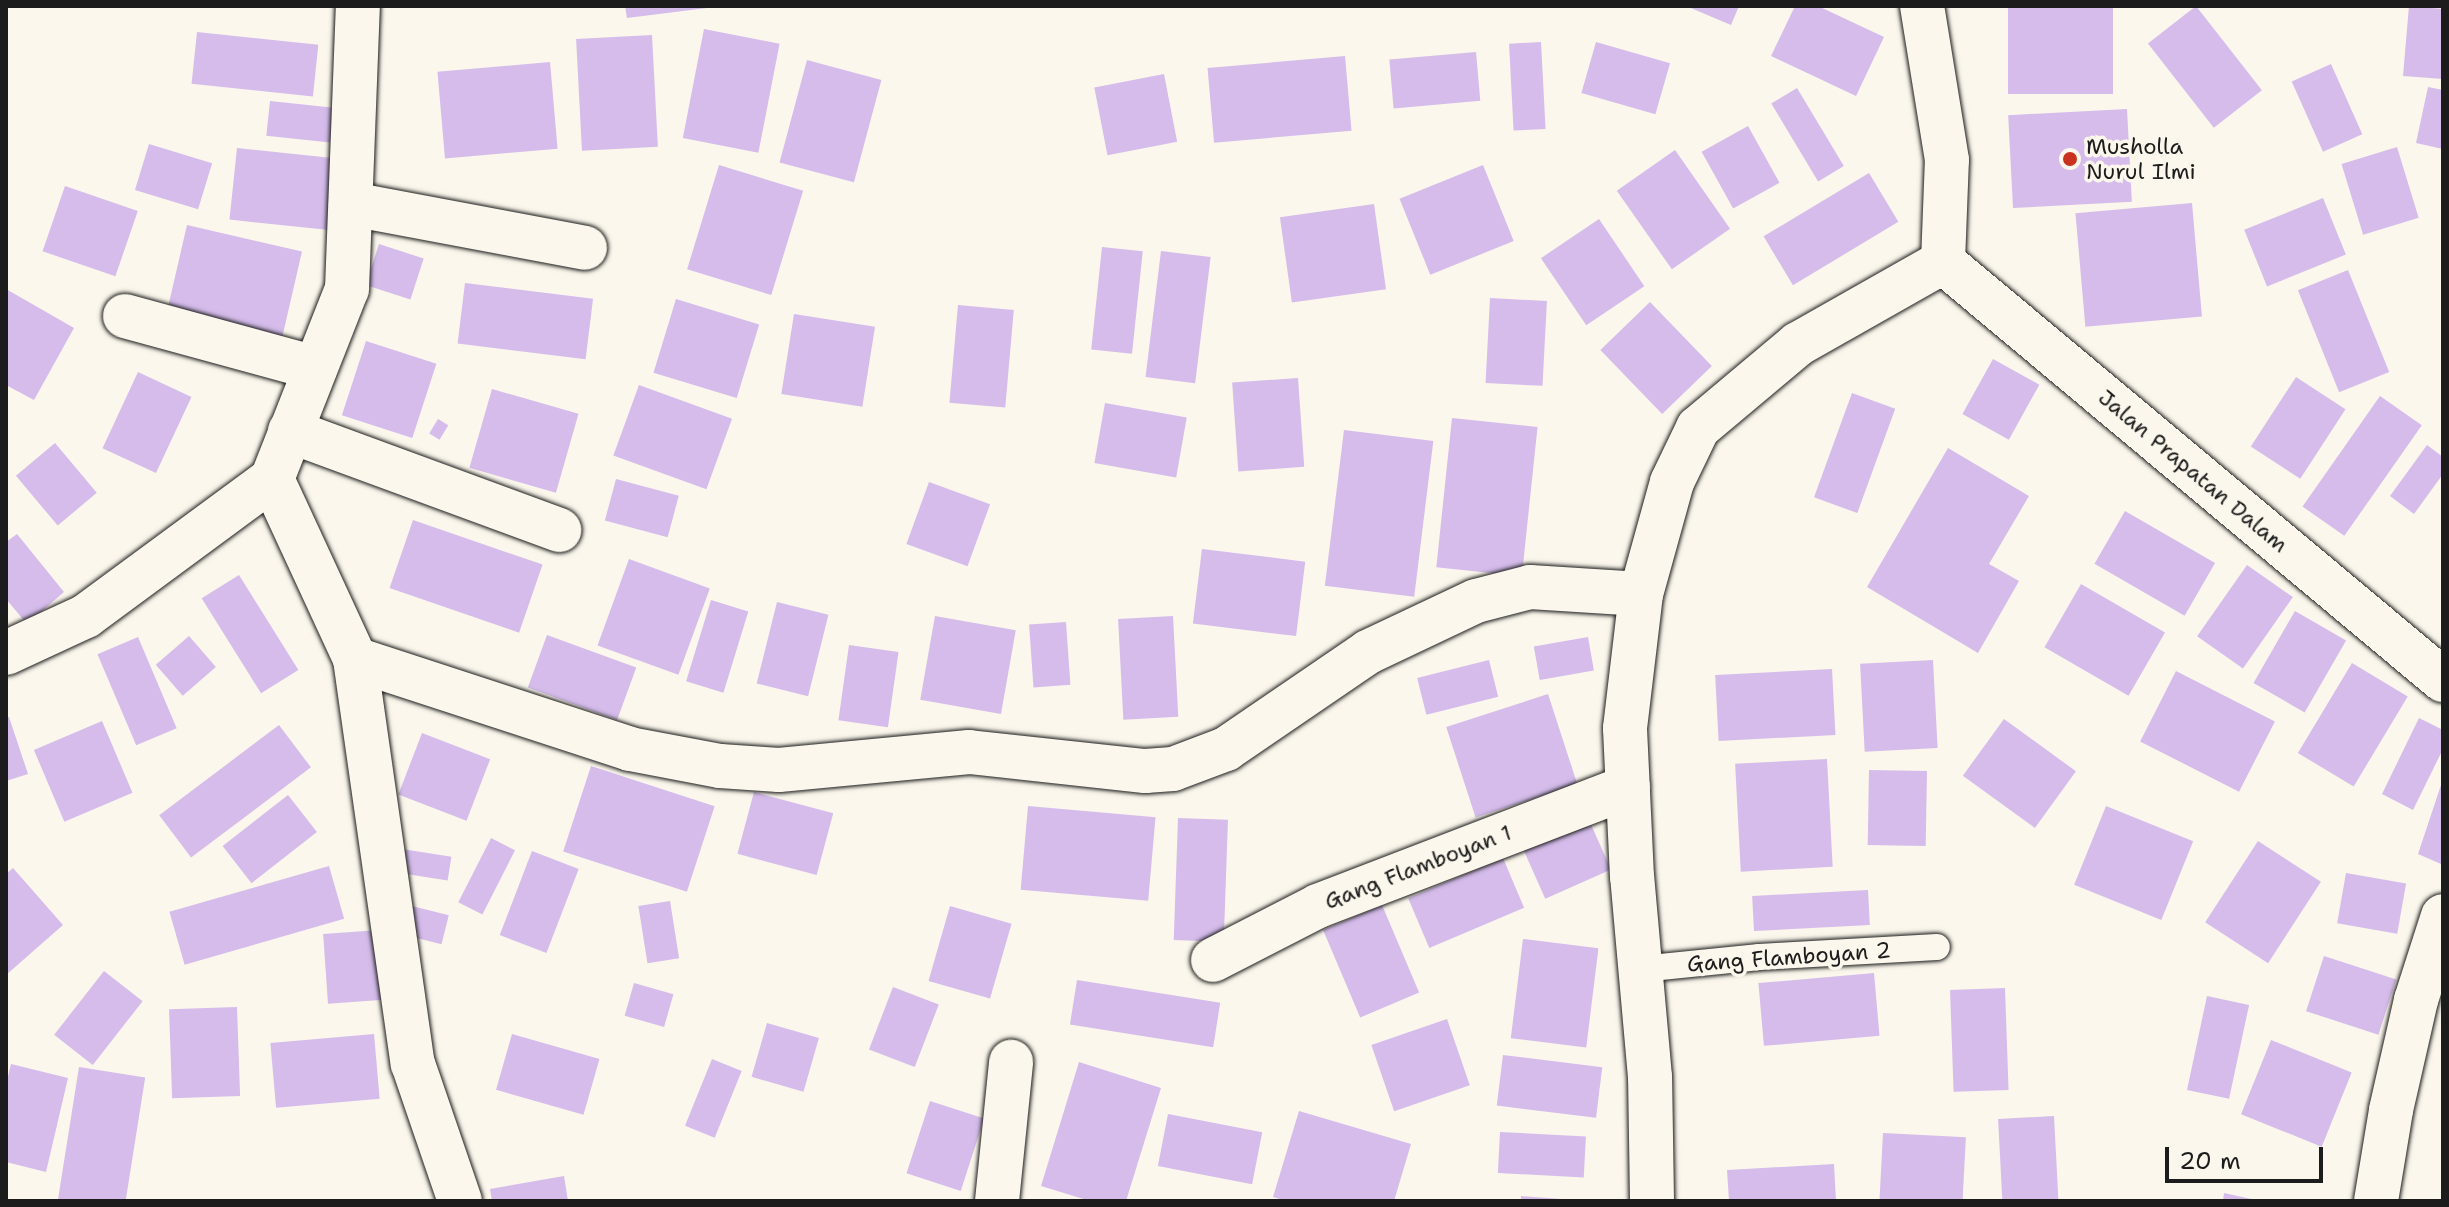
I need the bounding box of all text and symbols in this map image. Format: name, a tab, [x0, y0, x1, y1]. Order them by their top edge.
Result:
place label: Musholla Nurul Ilmi	[2086, 133, 2196, 184]
marker: Musholla Nurul Ilmi	[2061, 150, 2079, 168]
street label: Jalan Prapatan Dalam	[2093, 384, 2293, 558]
street label: Gang Flamboyan 1	[1321, 819, 1515, 915]
street label: Gang Flamboyan 2	[1686, 937, 1892, 977]
scale bar	[2169, 1131, 2327, 1181]
text: 20 m	[2179, 1145, 2241, 1177]

